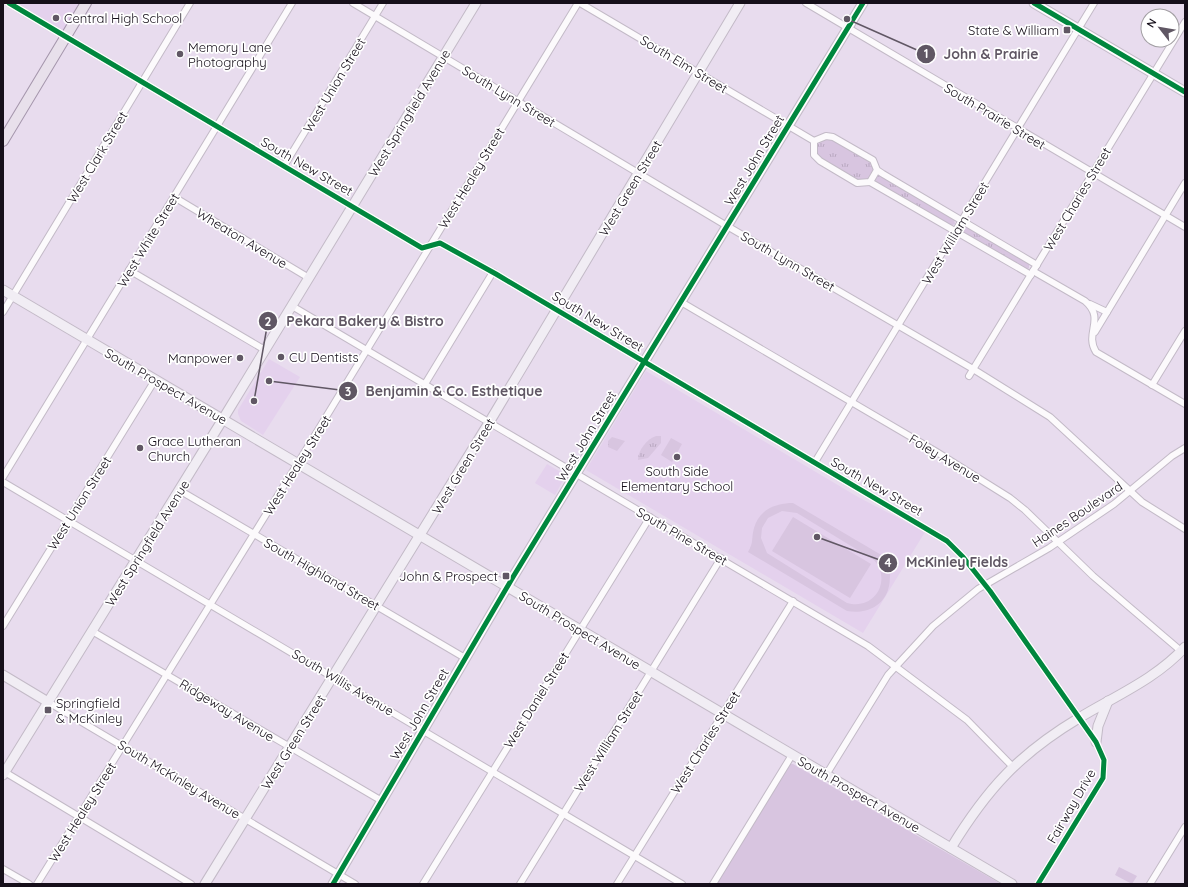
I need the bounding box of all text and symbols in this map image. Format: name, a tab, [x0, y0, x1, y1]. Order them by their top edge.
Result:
north arrow	[1140, 8, 1180, 48]
place label: Central High School	[64, 10, 182, 26]
marker: Central High School	[51, 13, 61, 23]
text: N	[1143, 16, 1160, 30]
place label: State & William	[968, 22, 1059, 38]
marker: State & William	[1062, 25, 1072, 35]
street label: South Elm Street	[637, 32, 731, 96]
street label: West Union Street	[299, 35, 369, 135]
place label: Memory Lane Photography	[188, 39, 271, 70]
callout: John & Prairie	[916, 41, 1047, 67]
text: John & Prairie	[944, 45, 1038, 63]
street label: West Springfield Avenue	[365, 46, 453, 180]
text: 1	[924, 46, 928, 61]
marker: Memory Lane Photography	[175, 49, 185, 59]
street label: South Lynn Street	[459, 62, 559, 130]
street label: South Prairie Street	[941, 79, 1049, 153]
street label: West Clark Street	[63, 108, 131, 206]
street label: West John Street	[721, 112, 787, 208]
street label: West Healey Street	[435, 125, 507, 231]
street label: South New Street	[258, 133, 356, 199]
street label: West Green Street	[595, 137, 665, 239]
street label: West Charles Street	[1040, 144, 1114, 254]
street label: West William Street	[918, 179, 992, 287]
street label: West White Street	[114, 190, 182, 290]
street label: Wheaton Avenue	[194, 205, 290, 271]
street label: South Lynn Street	[738, 228, 838, 294]
street label: South New Street	[549, 287, 647, 355]
callout: Pekara Bakery & Bistro	[258, 308, 452, 334]
text: Pekara Bakery & Bistro	[286, 312, 444, 330]
text: 2	[265, 314, 272, 329]
street label: South Prospect Avenue	[102, 344, 230, 428]
place label: CU Dentists	[289, 349, 359, 365]
place label: Manpower	[168, 350, 232, 366]
marker: CU Dentists	[276, 352, 286, 362]
marker: Manpower	[235, 353, 245, 363]
callout: Benjamin & Co. Esthetique	[338, 378, 551, 404]
text: Benjamin & Co. Esthetique	[366, 382, 542, 400]
text: 3	[345, 384, 351, 399]
street label: West John Street	[553, 388, 619, 484]
street label: West Healey Street	[260, 412, 334, 518]
street label: West Green Street	[428, 415, 498, 517]
street label: Foley Avenue	[906, 430, 984, 486]
place label: Grace Lutheran Church	[148, 433, 241, 464]
marker: Grace Lutheran Church	[135, 443, 145, 453]
marker: South Side Elementary School	[672, 452, 682, 462]
street label: West Union Street	[44, 453, 114, 553]
street label: South New Street	[828, 453, 926, 519]
place label: South Side Elementary School	[621, 463, 733, 494]
street label: West Springfield Avenue	[102, 477, 192, 609]
street label: Haines Boulevard	[1029, 478, 1125, 550]
street label: South Pine Street	[634, 503, 730, 569]
street label: South Highland Street	[261, 534, 383, 614]
callout: McKinley Fields	[878, 550, 1016, 576]
text: McKinley Fields	[906, 553, 1008, 571]
text: 4	[884, 555, 892, 570]
place label: John & Prospect	[399, 568, 498, 584]
marker: John & Prospect	[501, 571, 511, 581]
street label: South Prospect Avenue	[516, 587, 644, 673]
street label: South Willis Avenue	[289, 645, 397, 719]
street label: West Daniel Street	[500, 649, 572, 751]
street label: West John Street	[386, 665, 452, 763]
street label: Ridgeway Avenue	[177, 675, 277, 745]
street label: West William Street	[570, 687, 646, 795]
street label: West Charles Street	[667, 688, 743, 796]
street label: West Green Street	[257, 692, 329, 792]
place label: Springfield & McKinley	[56, 695, 122, 726]
marker: Springfield & McKinley	[43, 705, 53, 715]
street label: South McKinley Avenue	[115, 736, 243, 822]
street label: South Prospect Avenue	[795, 752, 923, 836]
street label: West Healey Street	[45, 759, 119, 865]
street label: Fairway Drive	[1043, 766, 1099, 846]

